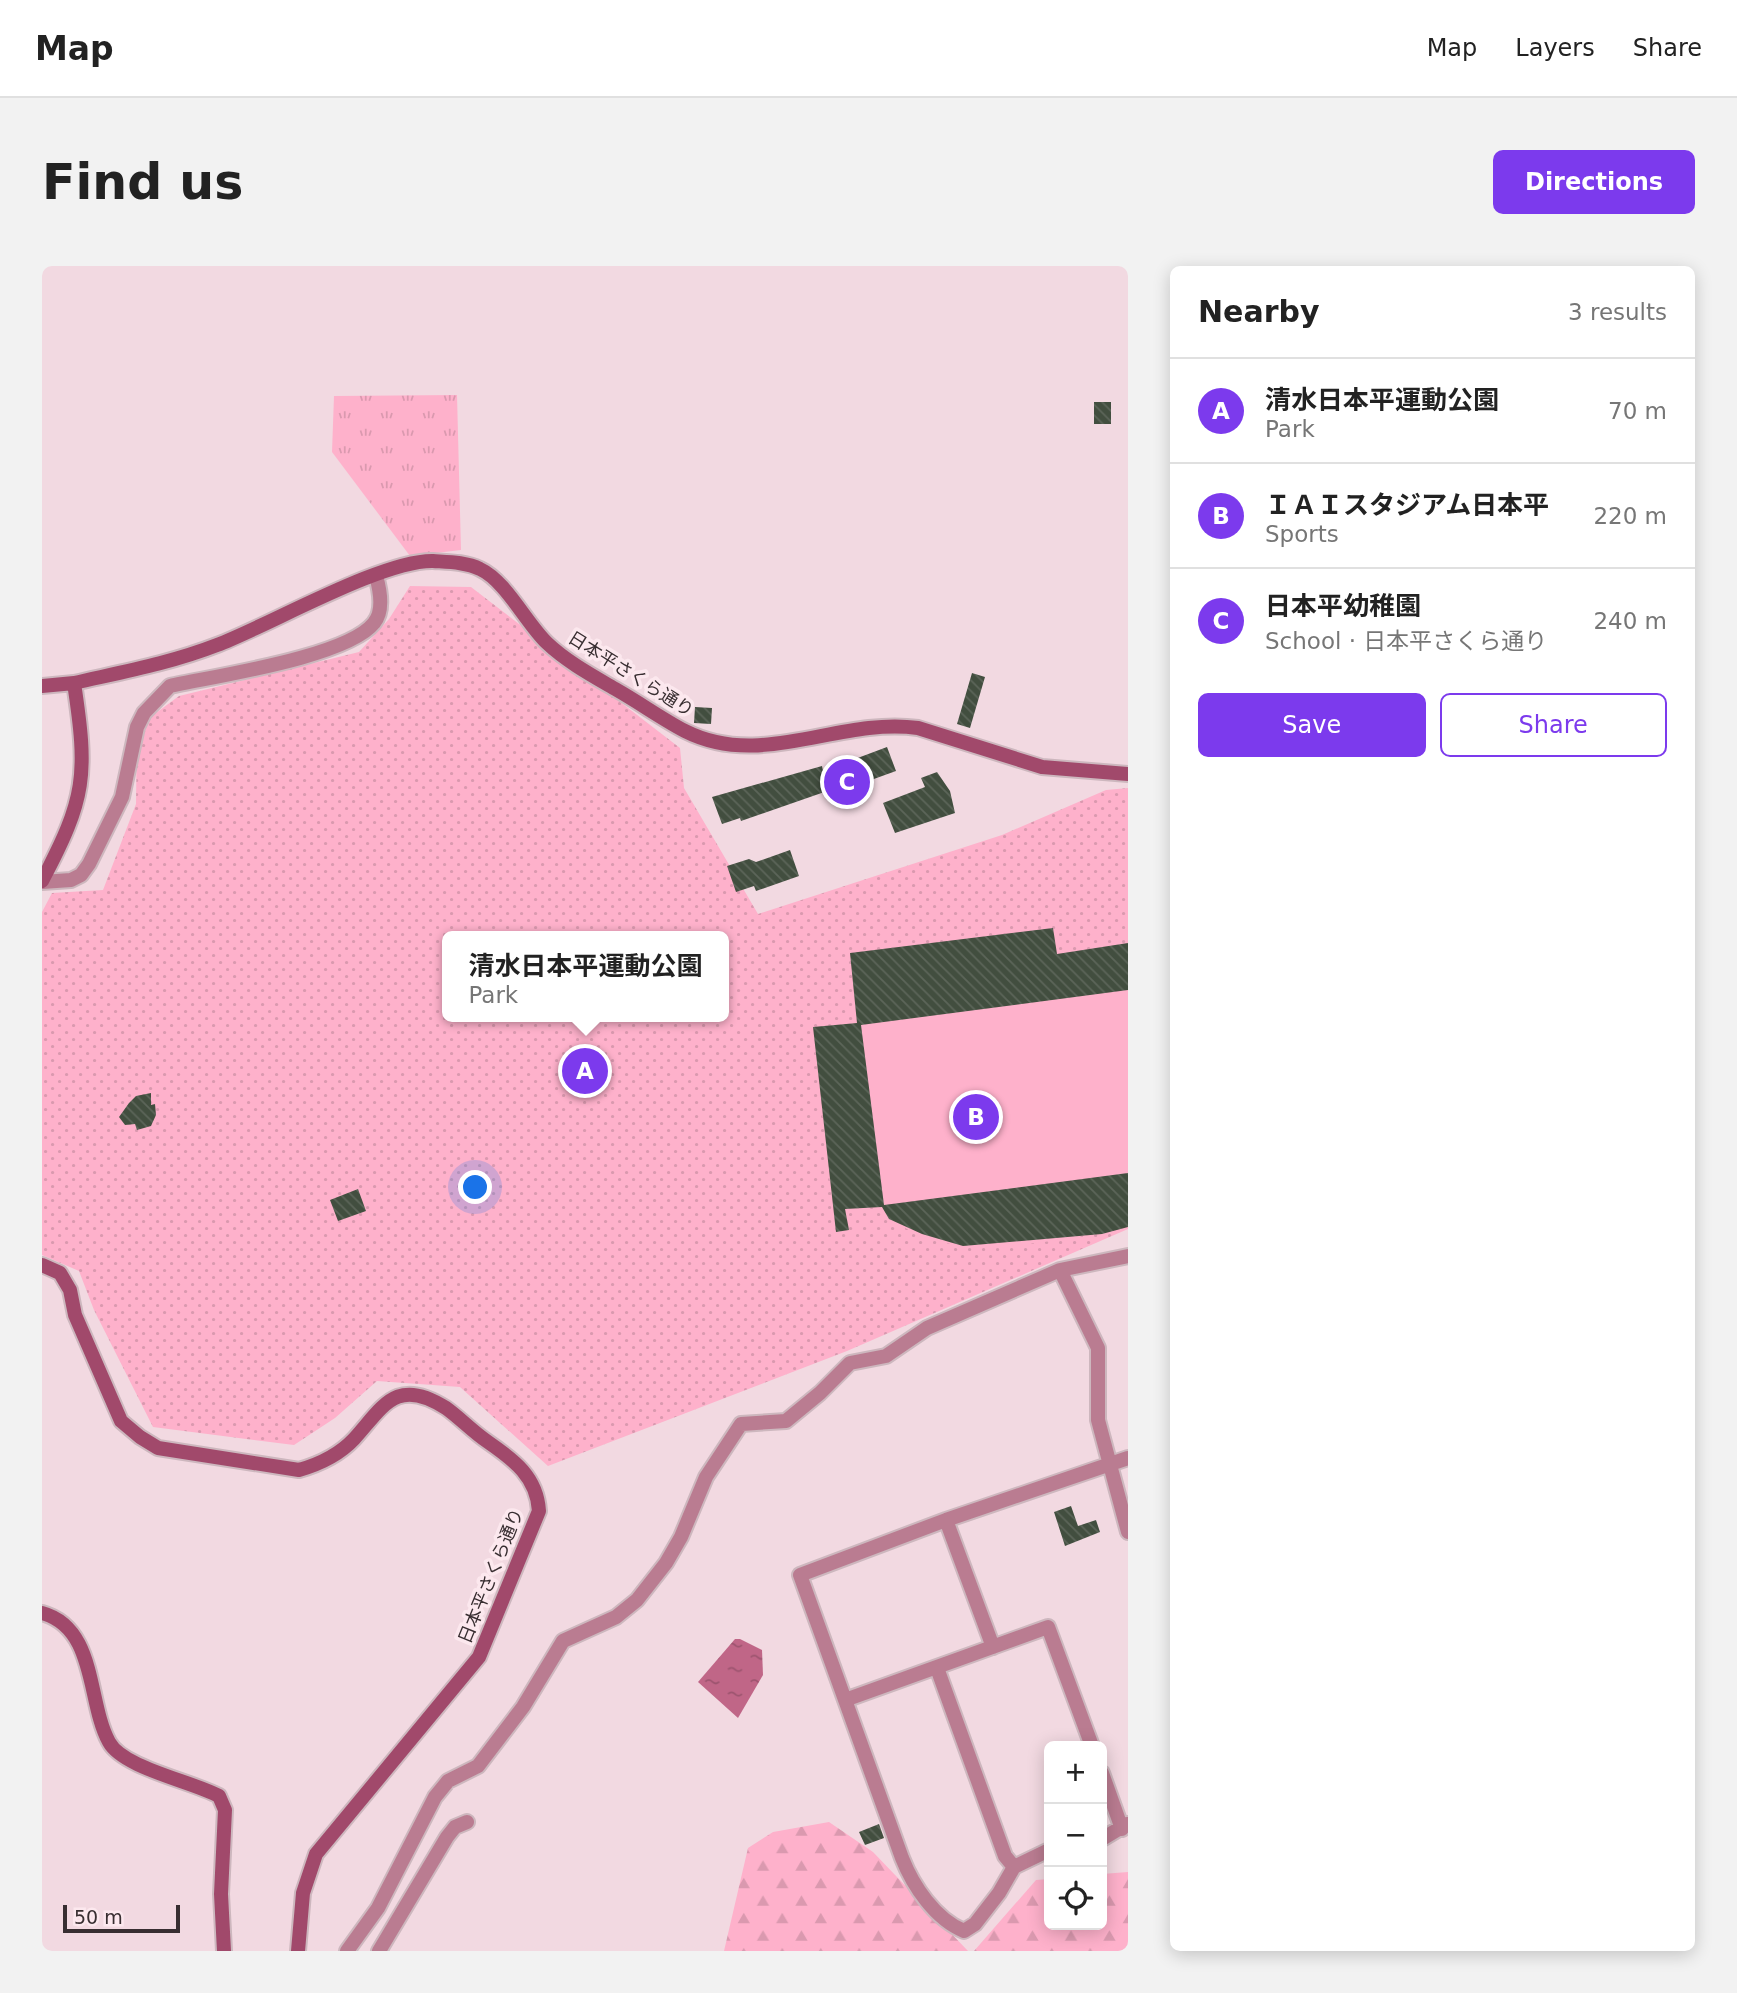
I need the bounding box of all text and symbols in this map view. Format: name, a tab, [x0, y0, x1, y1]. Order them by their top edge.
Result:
text: Map	[35, 29, 114, 68]
text: Map	[1427, 34, 1477, 62]
text: Layers	[1515, 34, 1595, 62]
text: Share	[1633, 34, 1702, 62]
button: Directions	[1493, 150, 1695, 214]
text: Find us	[42, 154, 243, 211]
text: Nearby	[1198, 294, 1320, 329]
text: 3 results	[1568, 299, 1667, 325]
text: 清水日本平運動公園	[1265, 385, 1499, 415]
text: A	[1212, 398, 1230, 424]
text: 70 m	[1608, 398, 1667, 424]
text: Park	[1265, 416, 1315, 442]
text: ＩＡＩスタジアム日本平	[1265, 490, 1549, 520]
text: B	[1212, 503, 1230, 529]
text: 220 m	[1593, 503, 1667, 529]
text: Sports	[1265, 521, 1339, 547]
text: 日本平幼稚園	[1265, 591, 1421, 621]
text: C	[1213, 608, 1229, 634]
text: 240 m	[1593, 608, 1667, 634]
street label: 日本平さくら通り	[565, 627, 698, 721]
text: School · 日本平さくら通り	[1265, 628, 1547, 654]
button: Save	[1198, 693, 1426, 757]
button: Share	[1440, 693, 1667, 757]
pin: C	[824, 756, 870, 808]
popup	[442, 931, 729, 1022]
text: 清水日本平運動公園	[468, 951, 703, 981]
text: Park	[468, 982, 518, 1008]
pin: A	[562, 1045, 608, 1097]
pin: B	[953, 1091, 999, 1143]
your location	[458, 1170, 492, 1204]
street label: 日本平さくら通り	[454, 1505, 527, 1647]
map controls	[1044, 1741, 1107, 1930]
button: +	[1044, 1741, 1107, 1804]
button: −	[1044, 1804, 1107, 1867]
button: locate	[1044, 1867, 1107, 1930]
scale bar	[63, 1902, 180, 1934]
text: 50 m	[74, 1906, 123, 1928]

